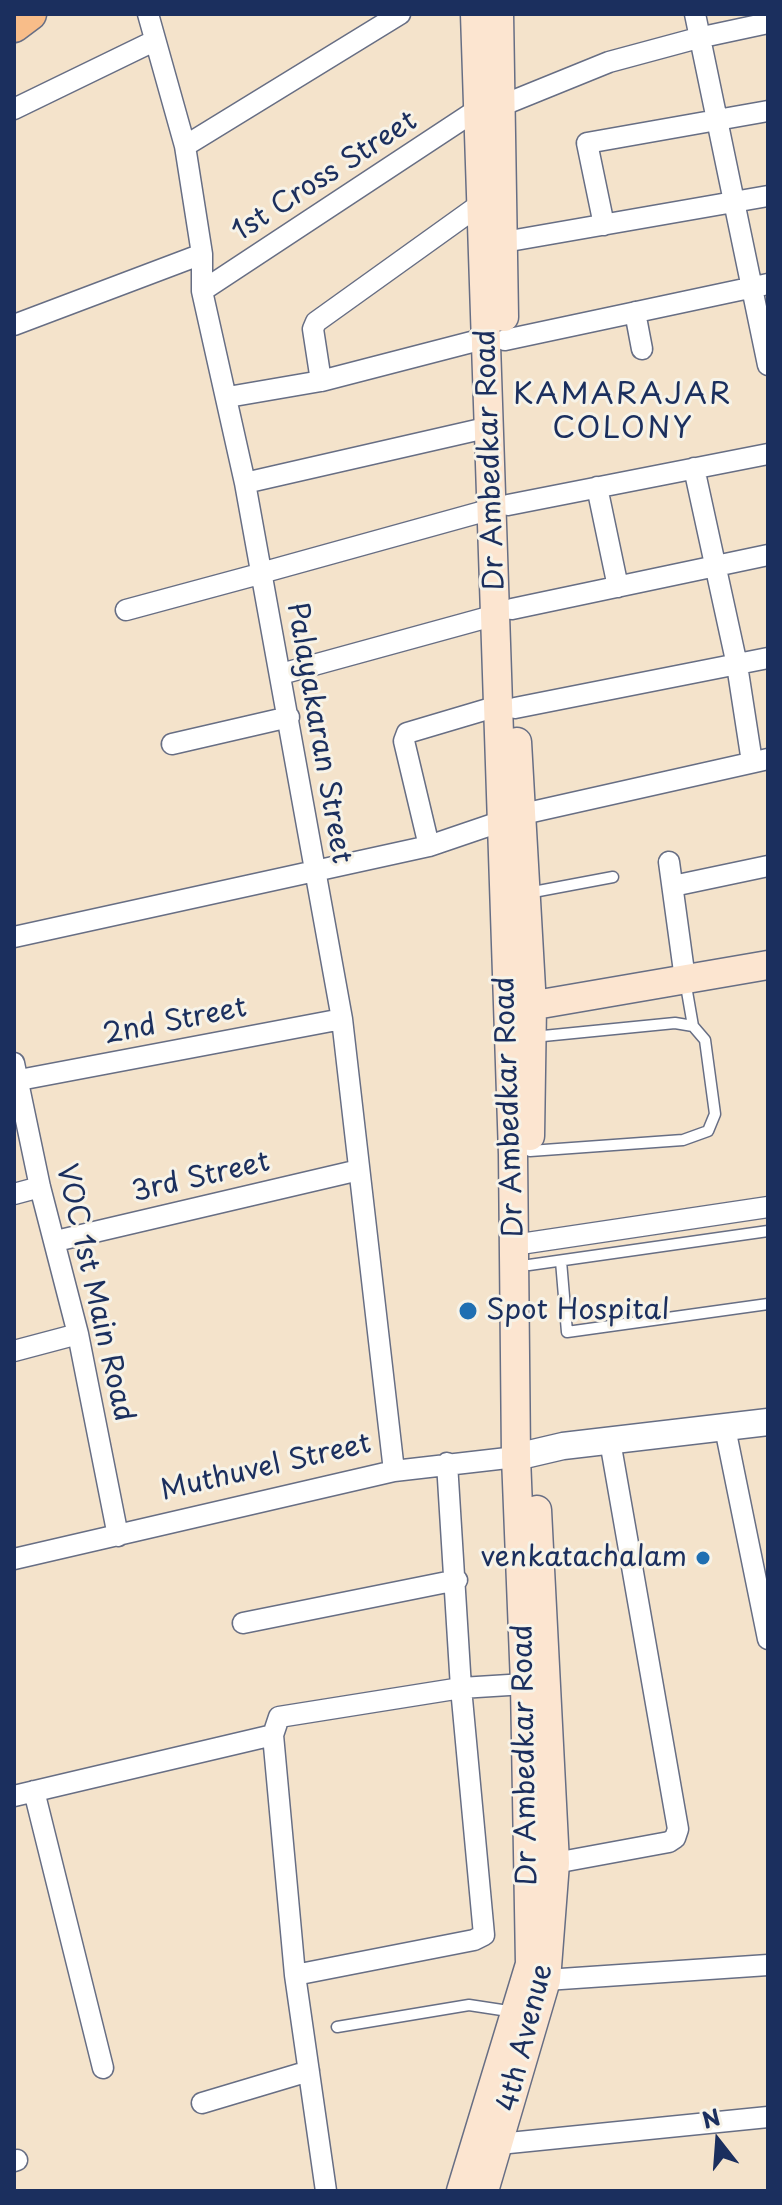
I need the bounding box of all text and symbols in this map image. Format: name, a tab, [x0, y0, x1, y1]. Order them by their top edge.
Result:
street label: 1st Cross Street	[226, 105, 424, 249]
street label: Dr Ambedkar Road	[470, 329, 512, 591]
district label: KAMARAJAR COLONY	[516, 378, 730, 448]
street label: Palayakaran Street	[278, 600, 358, 866]
street label: Dr Ambedkar Road	[489, 976, 531, 1238]
street label: 2nd Street	[100, 992, 250, 1052]
street label: 3rd Street	[129, 1146, 273, 1210]
street label: VOC 1st Main Road	[48, 1161, 140, 1425]
place label: Spot Hospital	[486, 1294, 670, 1328]
marker: Spot Hospital	[457, 1300, 479, 1322]
street label: Muthuvel Street	[158, 1427, 374, 1509]
place label: venkatachalam	[481, 1541, 687, 1575]
marker: venkatachalam	[694, 1549, 712, 1567]
street label: Dr Ambedkar Road	[507, 1624, 545, 1886]
street label: 4th Avenue	[491, 1961, 561, 2115]
text: N	[698, 2099, 724, 2136]
north arrow	[678, 2101, 758, 2181]

